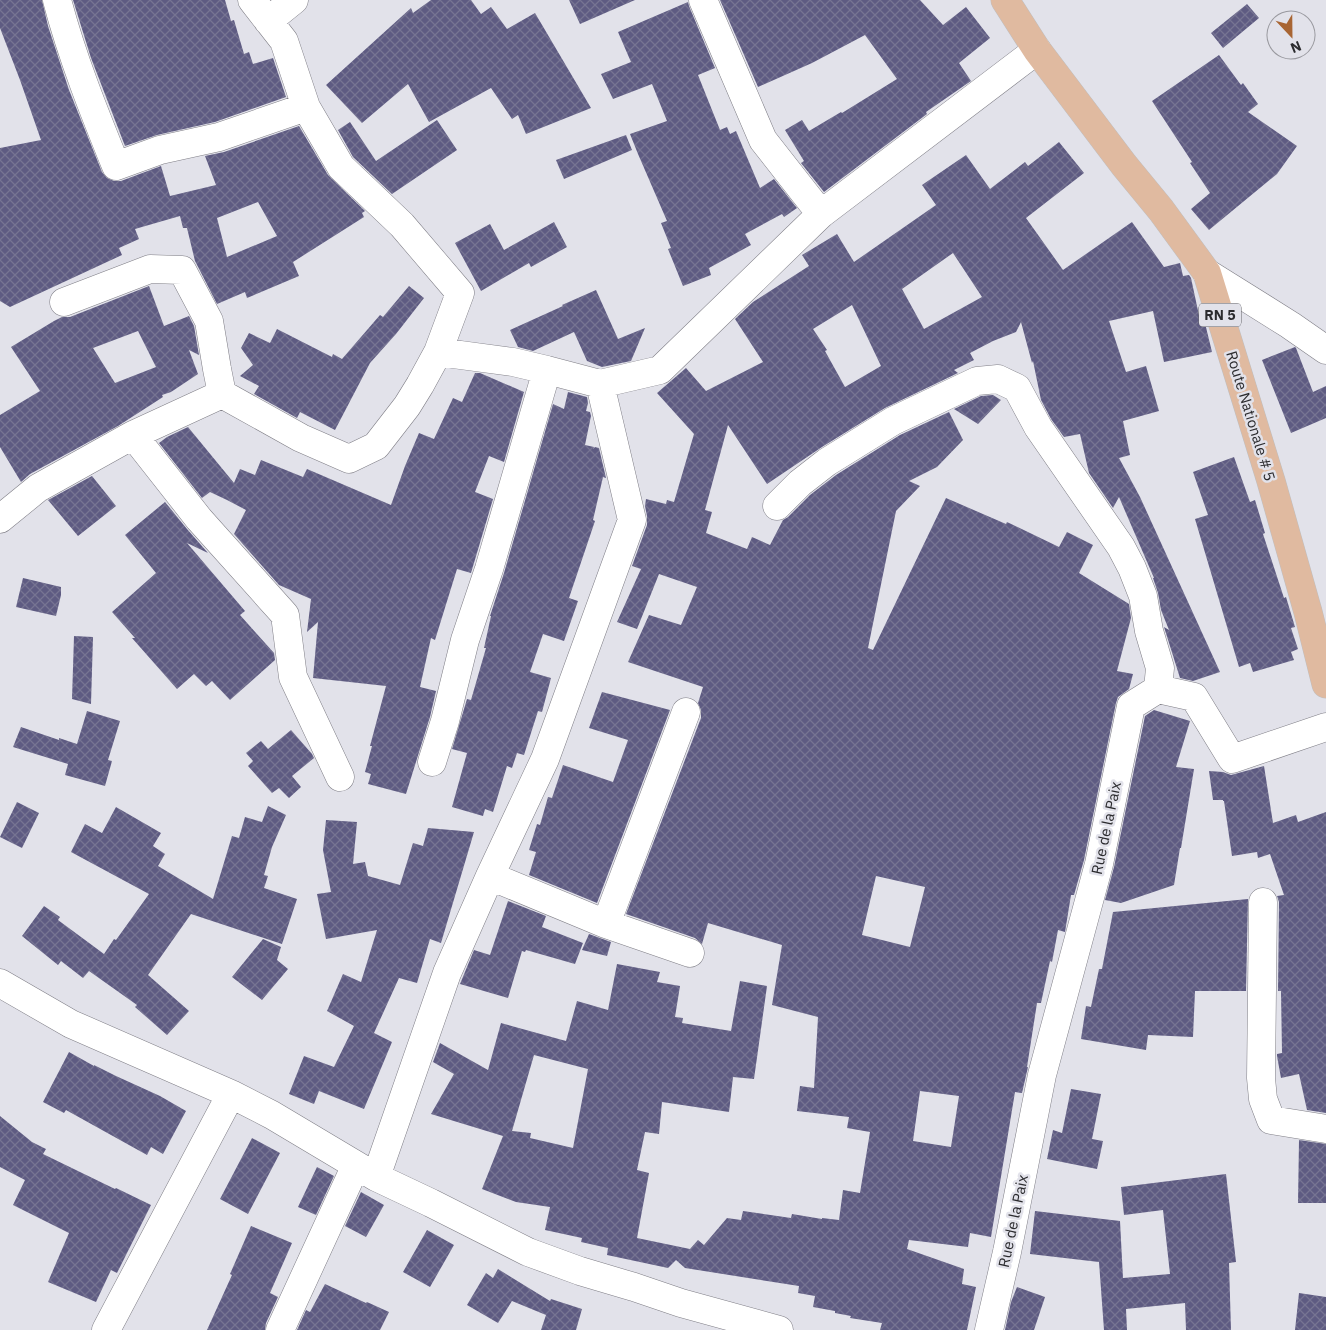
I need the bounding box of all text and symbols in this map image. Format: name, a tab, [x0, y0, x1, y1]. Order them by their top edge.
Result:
north arrow	[1266, 10, 1316, 60]
text: N	[1288, 37, 1304, 57]
road number: RN 5	[1199, 304, 1241, 326]
street label: Route Nationale # 5	[1222, 349, 1280, 483]
street label: Rue de la Paix	[1087, 780, 1125, 876]
street label: Rue de la Paix	[994, 1173, 1032, 1269]

